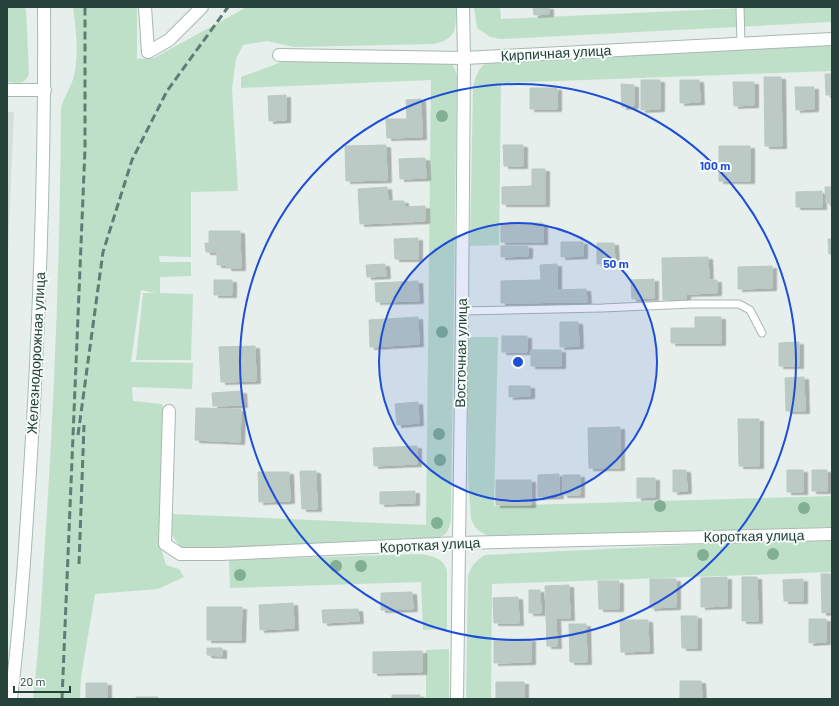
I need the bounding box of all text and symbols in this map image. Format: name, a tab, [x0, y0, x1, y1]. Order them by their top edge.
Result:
street label: Кирпичная улица	[500, 41, 612, 64]
text: 100 m	[700, 158, 730, 172]
text: 50 m	[603, 256, 629, 270]
street label: Железнодорожная улица	[23, 271, 48, 435]
street label: Восточная улица	[451, 298, 470, 408]
centre of rings	[511, 355, 525, 369]
street label: Короткая улица	[703, 526, 805, 545]
street label: Короткая улица	[379, 533, 481, 556]
scale bar	[14, 668, 70, 694]
text: 20 m	[20, 674, 46, 688]

